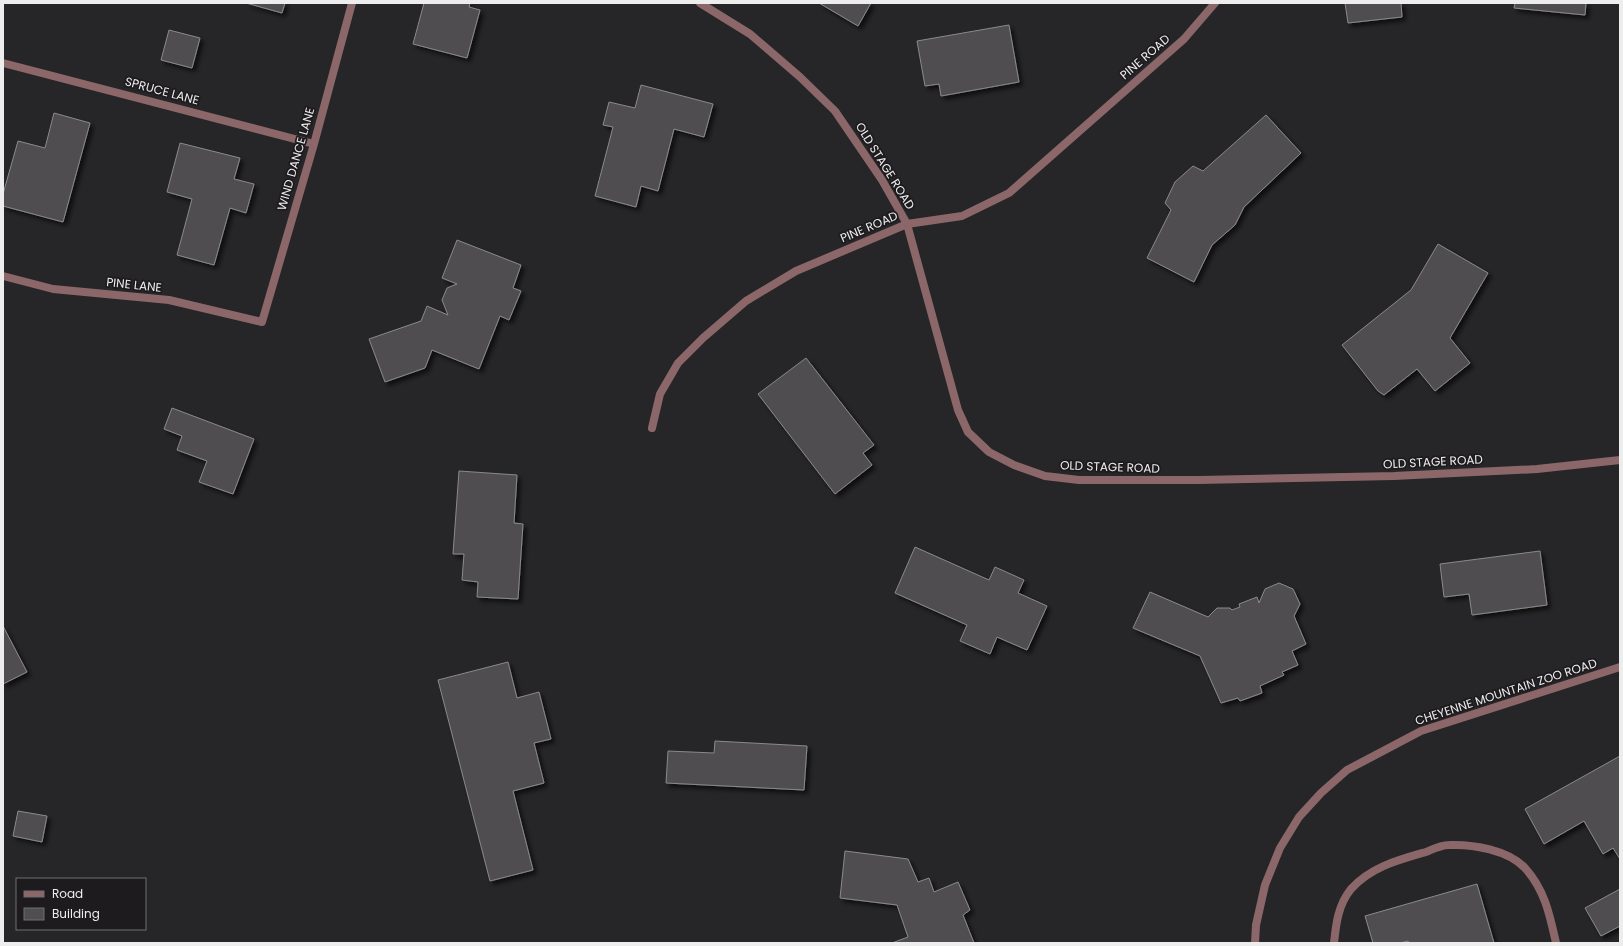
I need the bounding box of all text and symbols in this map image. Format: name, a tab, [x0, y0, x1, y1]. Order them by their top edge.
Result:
street label: PINE ROAD	[1116, 30, 1173, 83]
street label: SPRUCE LANE	[123, 72, 201, 109]
street label: WIND DANCE LANE	[273, 105, 318, 212]
street label: OLD STAGE ROAD	[852, 119, 919, 213]
street label: PINE ROAD	[837, 207, 900, 246]
street label: PINE LANE	[106, 273, 163, 296]
street label: OLD STAGE ROAD	[1383, 450, 1483, 473]
street label: OLD STAGE ROAD	[1060, 456, 1160, 477]
street label: CHEYENNE MOUNTAIN ZOO ROAD	[1413, 654, 1599, 729]
legend	[16, 878, 146, 930]
text: Road	[52, 885, 83, 902]
text: Building	[52, 905, 100, 922]

